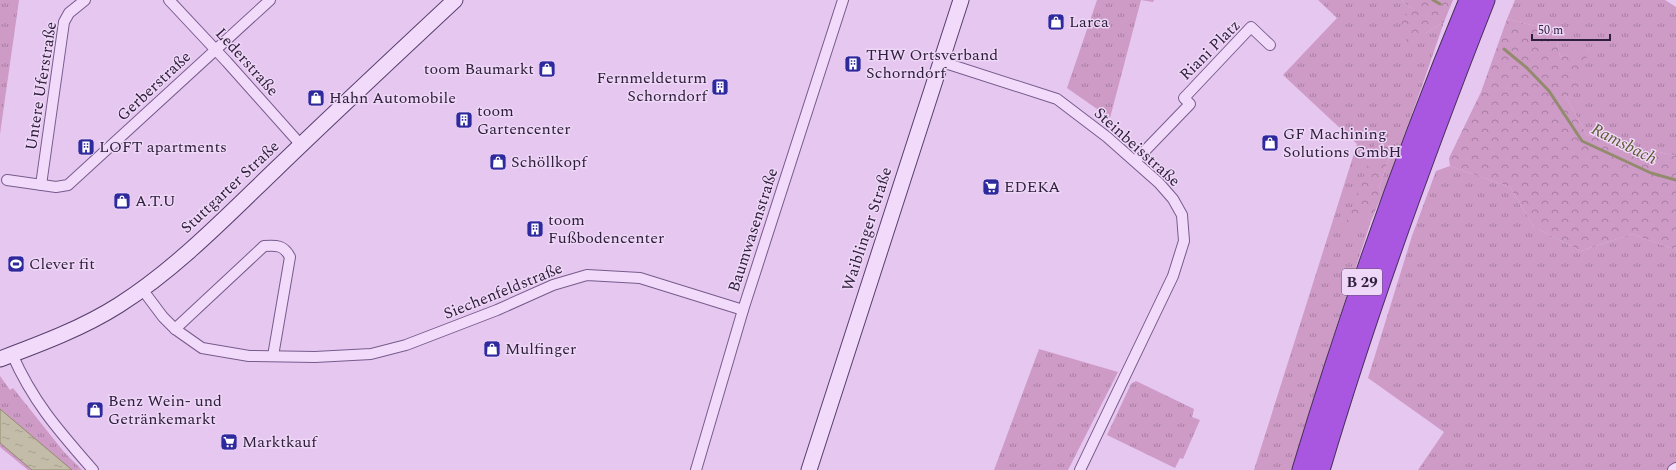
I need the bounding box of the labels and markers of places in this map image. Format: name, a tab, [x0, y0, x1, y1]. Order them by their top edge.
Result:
place label: Larca	[1069, 10, 1109, 34]
shop icon: Larca	[1046, 12, 1066, 32]
place label: THW Ortsverband Schorndorf	[866, 43, 998, 85]
building icon: THW Ortsverband Schorndorf	[843, 54, 863, 74]
place label: toom Baumarkt	[424, 57, 534, 81]
shop icon: toom Baumarkt	[537, 59, 557, 79]
place label: Fernmeldeturm Schorndorf	[597, 66, 709, 108]
building icon: Fernmeldeturm Schorndorf	[710, 77, 730, 97]
place label: Hahn Automobile	[329, 86, 456, 110]
shop icon: Hahn Automobile	[306, 88, 326, 108]
place label: toom Gartencenter	[477, 99, 571, 141]
building icon: toom Gartencenter	[454, 110, 474, 130]
place label: GF Machining Solutions GmbH	[1283, 122, 1401, 164]
shop icon: GF Machining Solutions GmbH	[1260, 133, 1280, 153]
place label: LOFT apartments	[99, 135, 227, 159]
building icon: LOFT apartments	[76, 137, 96, 157]
place label: Schöllkopf	[511, 150, 588, 174]
shop icon: Schöllkopf	[488, 152, 508, 172]
place label: EDEKA	[1004, 175, 1060, 199]
supermarket icon: EDEKA	[981, 177, 1001, 197]
place label: A.T.U	[135, 189, 176, 213]
shop icon: A.T.U	[112, 191, 132, 211]
place label: toom Fußbodencenter	[548, 208, 664, 250]
building icon: toom Fußbodencenter	[525, 219, 545, 239]
place label: Clever fit	[29, 252, 95, 276]
sports icon: Clever fit	[6, 254, 26, 274]
place label: Mulfinger	[505, 337, 576, 361]
shop icon: Mulfinger	[482, 339, 502, 359]
place label: Benz Wein- und Getränkemarkt	[108, 389, 222, 431]
shop icon: Benz Wein- und Getränkemarkt	[85, 400, 105, 420]
place label: Marktkauf	[242, 430, 318, 454]
supermarket icon: Marktkauf	[219, 432, 239, 452]

